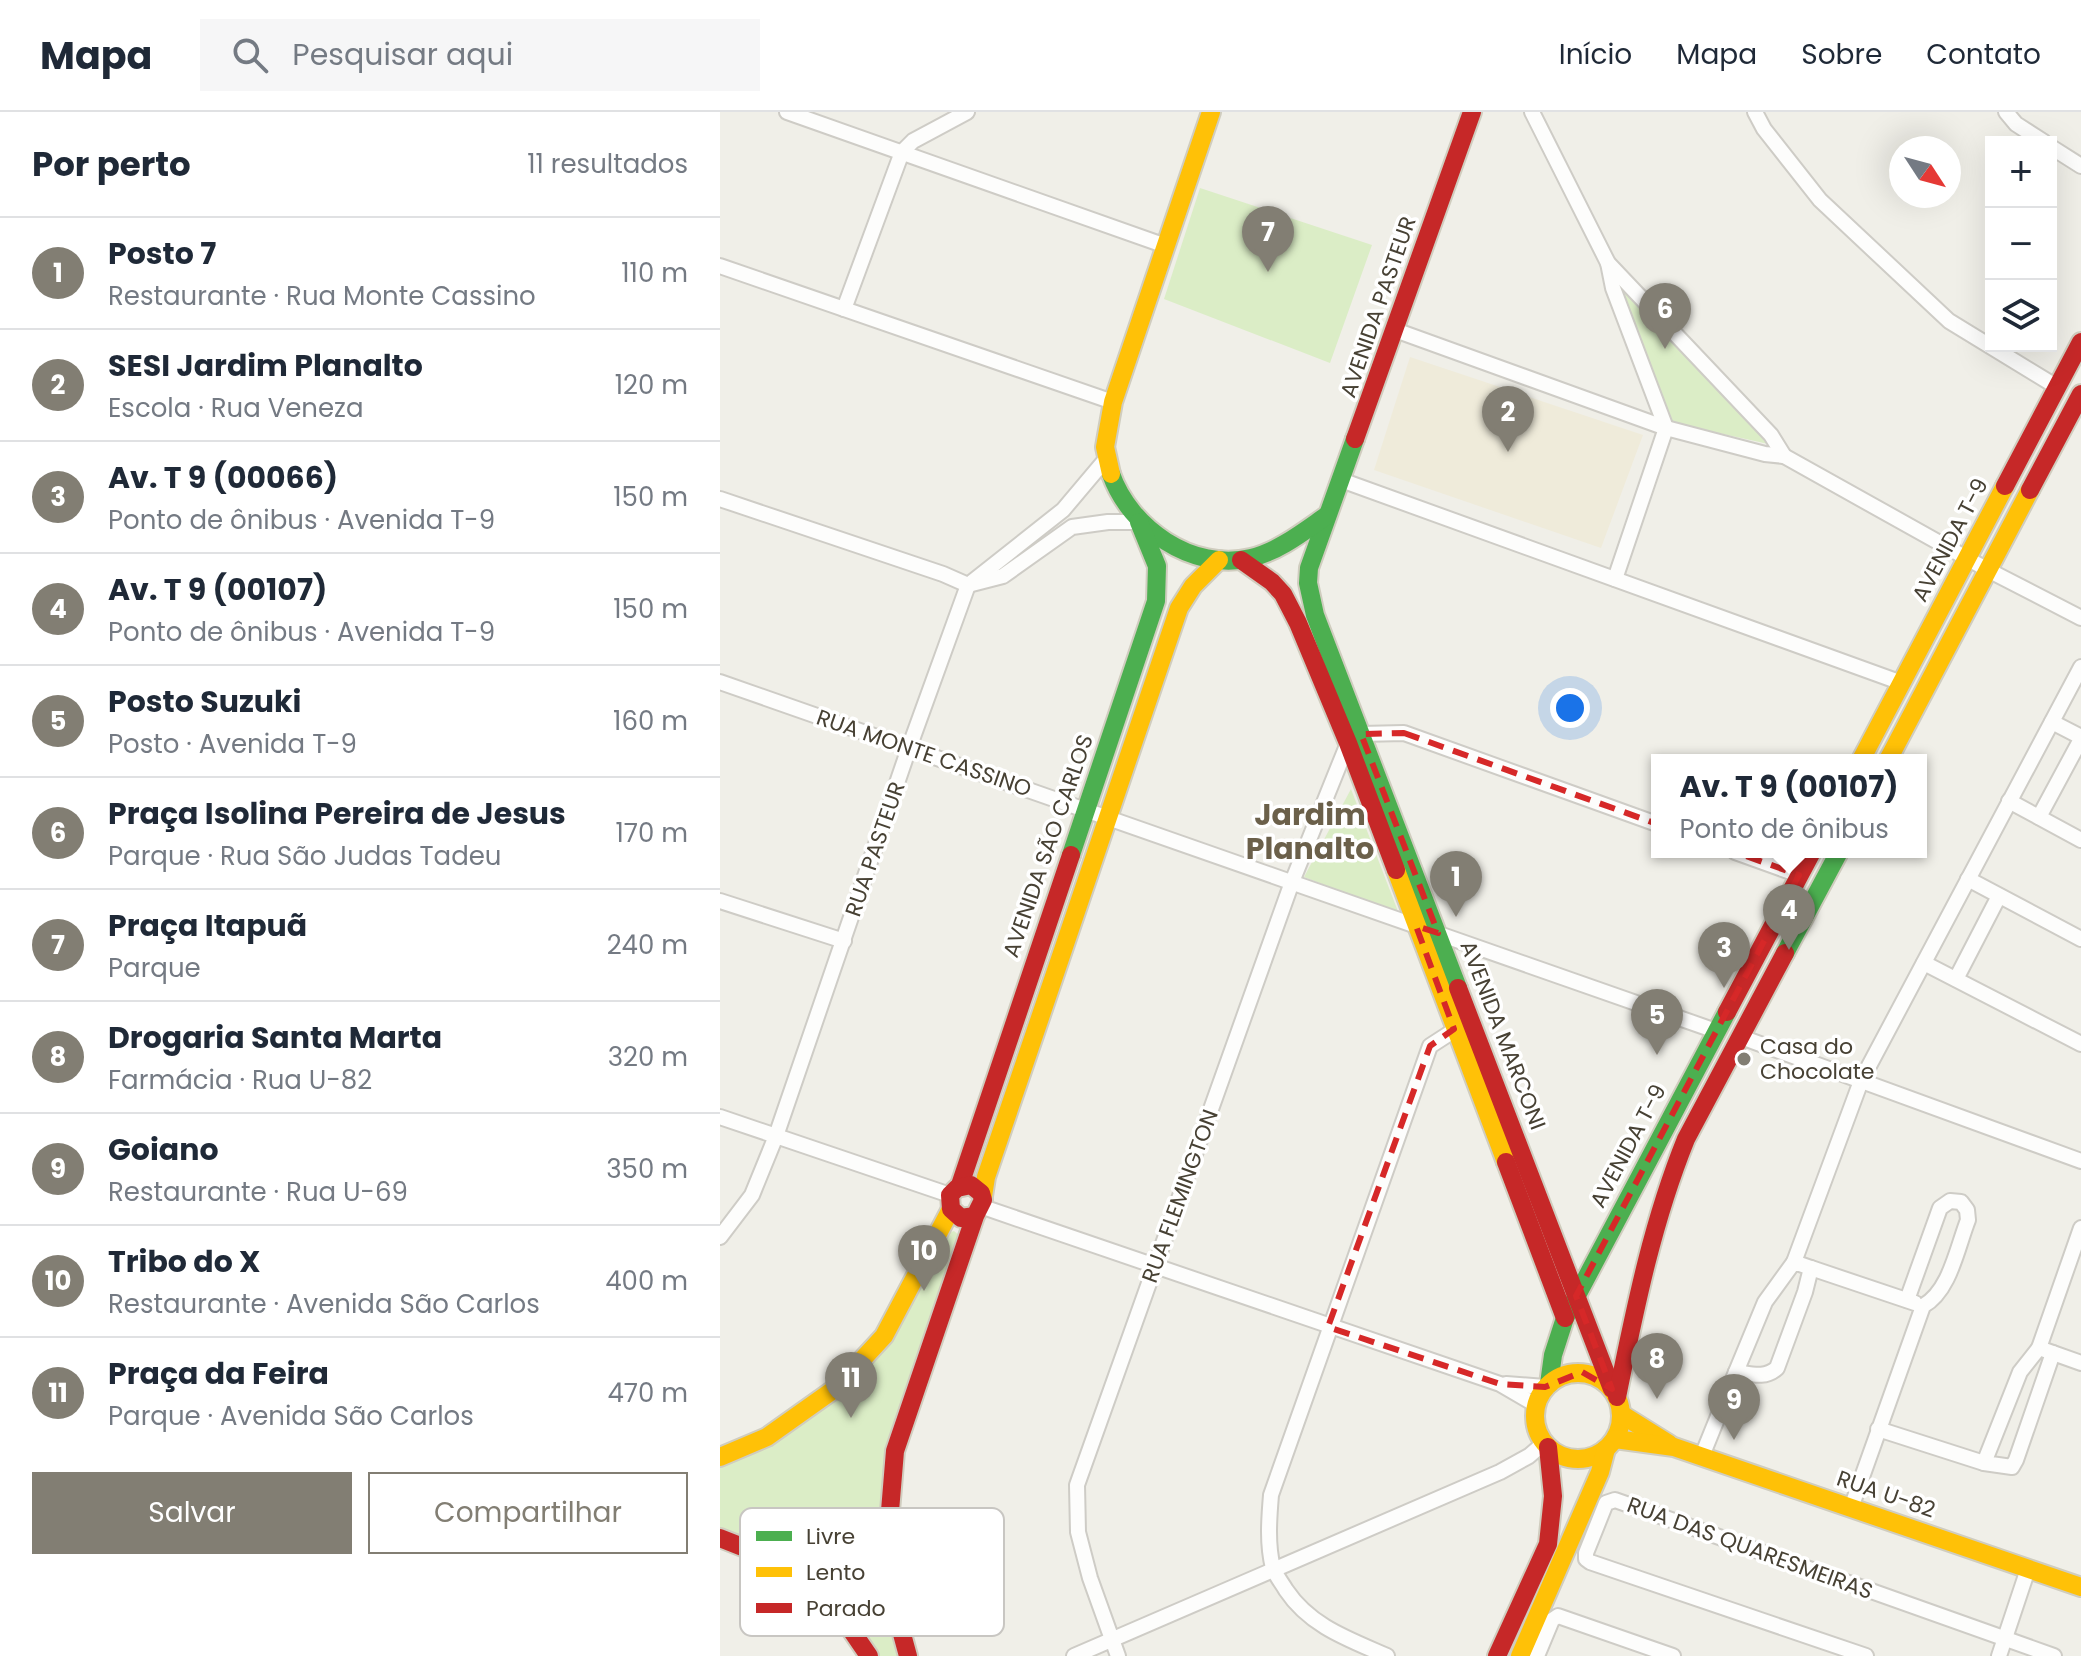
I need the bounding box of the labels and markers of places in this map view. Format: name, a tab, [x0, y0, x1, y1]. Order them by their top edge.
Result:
pin: 7	[1242, 206, 1294, 272]
pin: 6	[1639, 283, 1691, 349]
pin: 2	[1482, 386, 1534, 452]
pin: 1	[1430, 851, 1482, 917]
pin: 4	[1763, 884, 1815, 950]
pin: 3	[1698, 922, 1750, 988]
pin: 5	[1631, 989, 1683, 1055]
place label: Casa do Chocolate	[1760, 1031, 1875, 1087]
marker: Casa do Chocolate	[1735, 1050, 1753, 1068]
pin: 10	[898, 1225, 950, 1291]
pin: 8	[1631, 1333, 1683, 1399]
pin: 11	[825, 1352, 877, 1418]
pin: 9	[1708, 1374, 1760, 1440]

